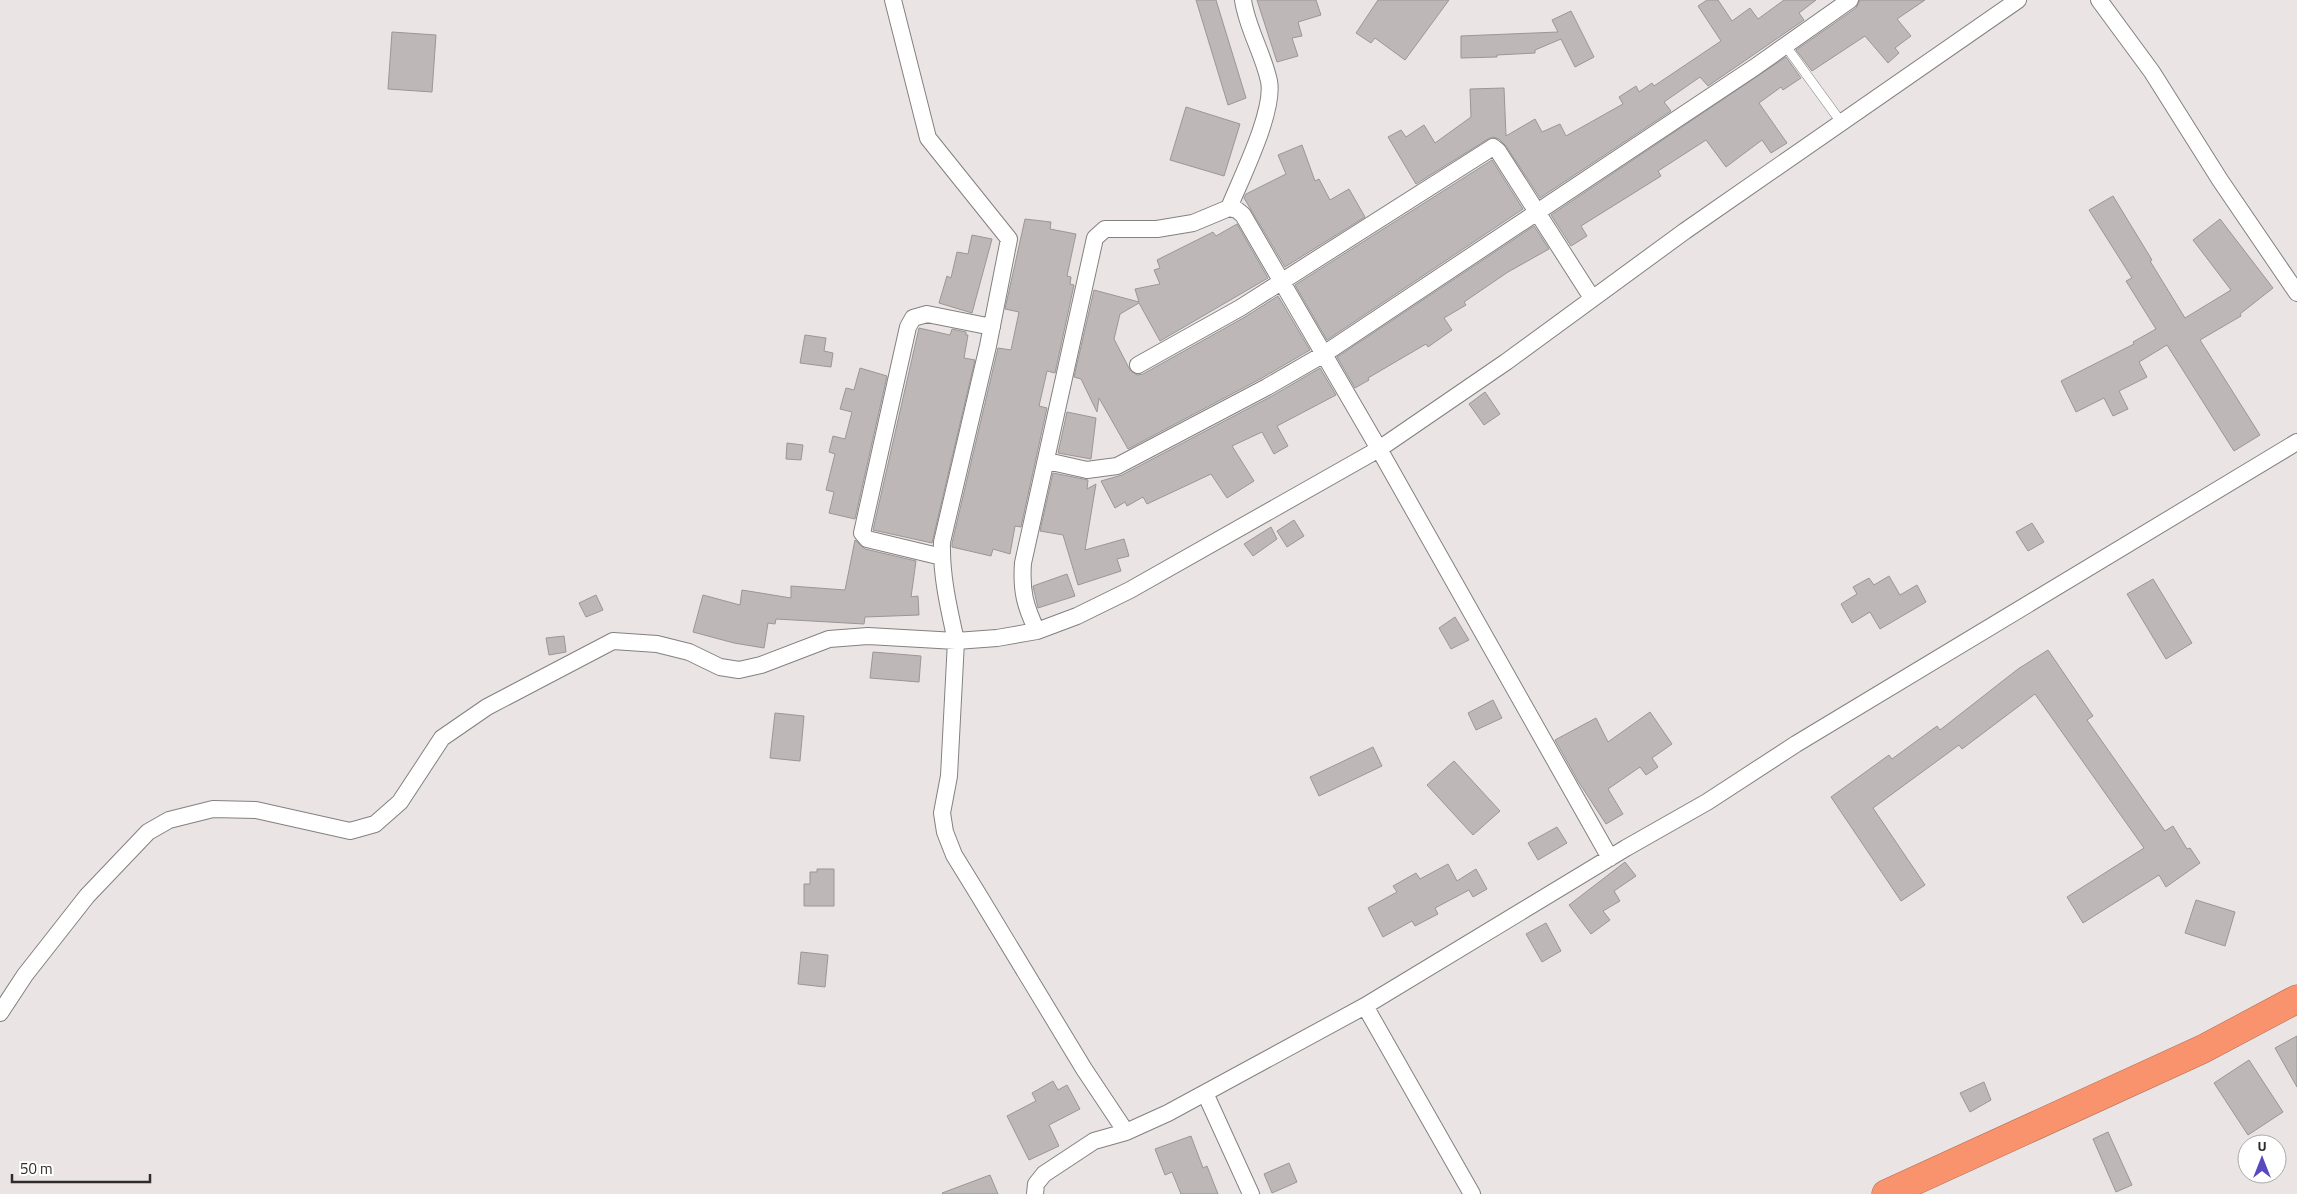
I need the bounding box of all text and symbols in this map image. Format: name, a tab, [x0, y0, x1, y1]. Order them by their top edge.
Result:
north arrow	[2237, 1134, 2287, 1184]
text: U	[2257, 1135, 2267, 1156]
scale bar	[12, 1152, 150, 1184]
text: 50 m	[20, 1157, 53, 1180]

